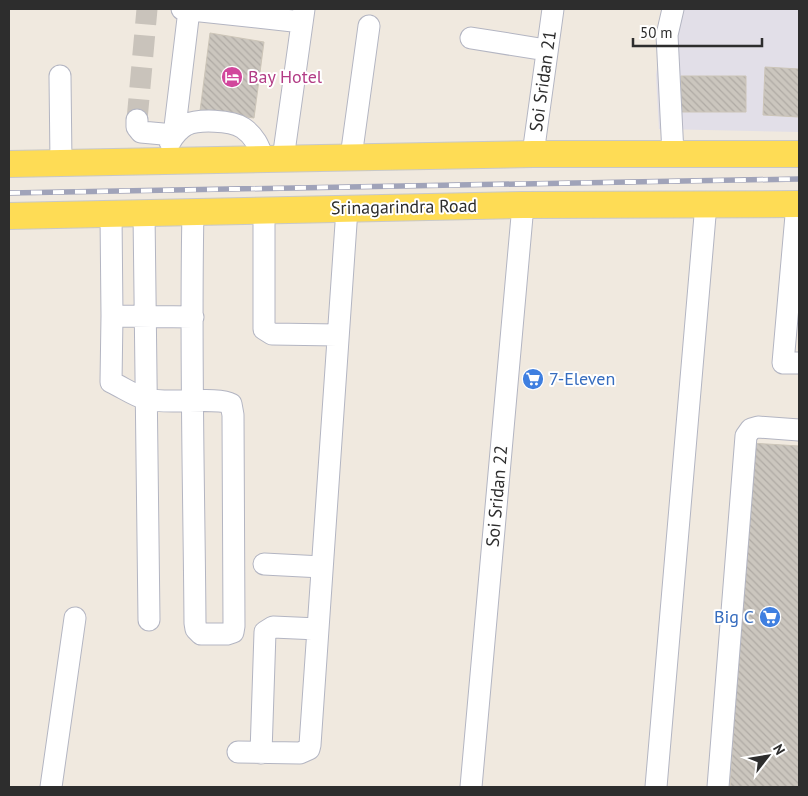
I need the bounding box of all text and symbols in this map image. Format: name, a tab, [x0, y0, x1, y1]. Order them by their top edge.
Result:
scale bar	[633, 15, 762, 47]
text: 50 m	[640, 23, 673, 42]
street label: Soi Sridan 21	[524, 29, 561, 133]
hotel icon: Bay Hotel	[220, 65, 244, 89]
place label: Bay Hotel	[248, 65, 323, 88]
street label: Srinagarindra Road	[331, 194, 477, 219]
supermarket icon: 7-Eleven	[521, 367, 545, 391]
place label: 7-Eleven	[549, 367, 615, 390]
street label: Soi Sridan 22	[481, 444, 512, 548]
place label: Big C	[714, 605, 754, 628]
supermarket icon: Big C	[758, 605, 782, 629]
north arrow	[743, 731, 793, 781]
text: N	[769, 741, 789, 758]

